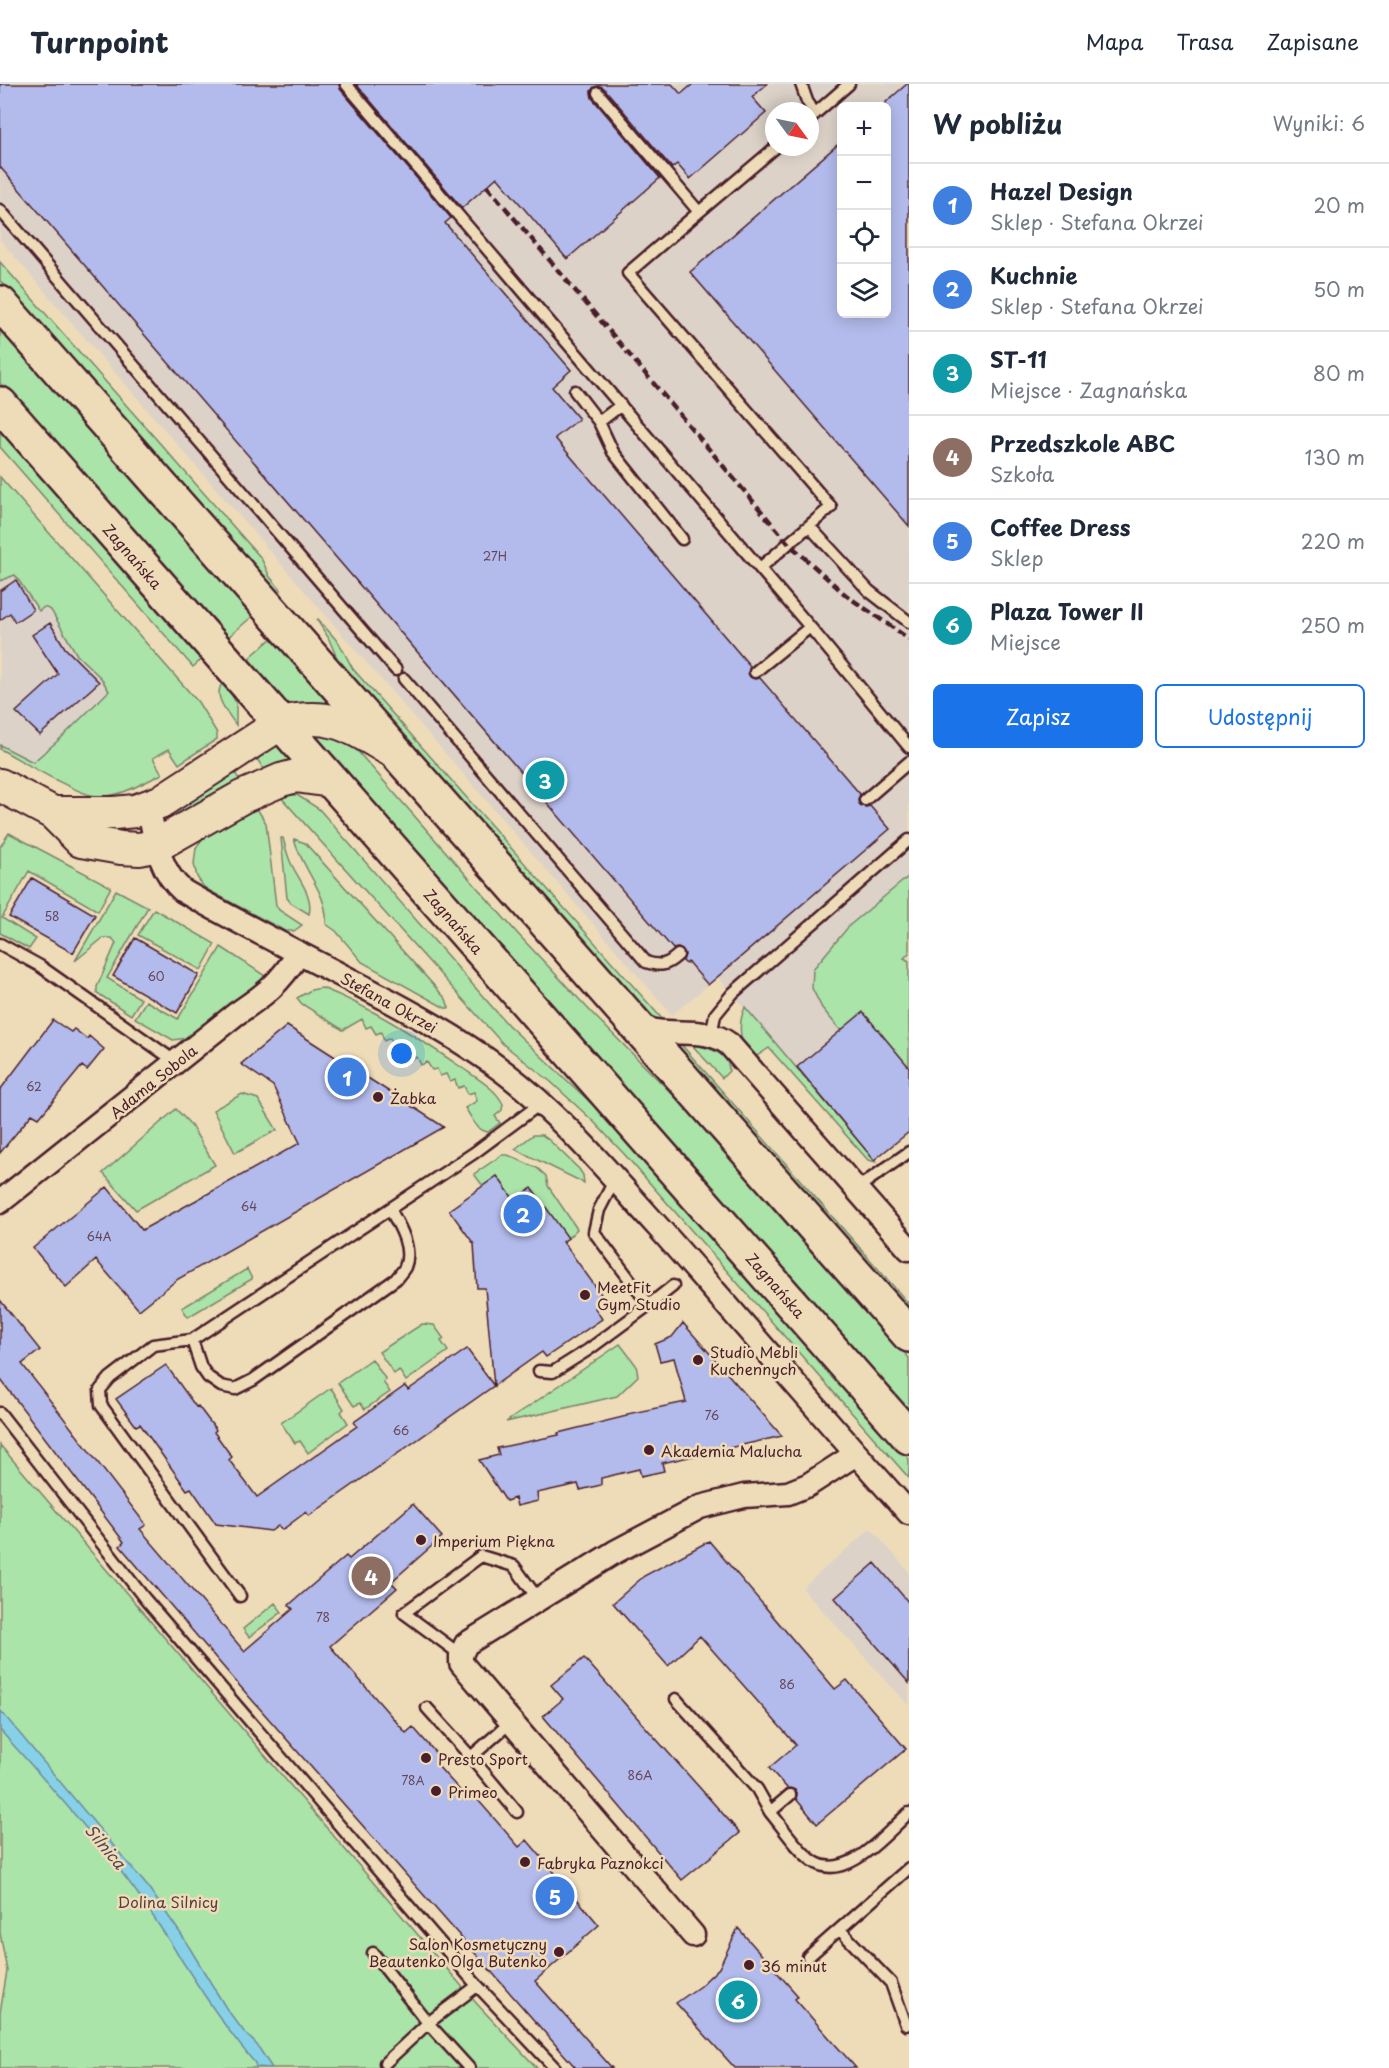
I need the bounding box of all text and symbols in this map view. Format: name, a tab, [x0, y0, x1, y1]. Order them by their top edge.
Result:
text: Turnpoint	[30, 20, 169, 63]
text: Mapa	[1086, 25, 1143, 57]
text: Trasa	[1176, 25, 1233, 57]
text: Zapisane	[1266, 25, 1359, 57]
north arrow	[765, 102, 819, 156]
map controls	[837, 102, 891, 318]
button: +	[837, 102, 891, 156]
text: W pobliżu	[933, 104, 1062, 143]
text: Wyniki: 6	[1273, 108, 1365, 138]
button: −	[837, 156, 891, 210]
text: Hazel Design	[990, 174, 1133, 207]
text: 1	[948, 190, 957, 220]
text: 20 m	[1313, 190, 1365, 220]
text: Sklep · Stefana Okrzei	[990, 207, 1203, 237]
button: locate	[837, 210, 891, 264]
text: Kuchnie	[990, 258, 1078, 291]
button: layers	[837, 264, 891, 318]
text: 2	[945, 274, 960, 304]
text: 50 m	[1313, 274, 1365, 304]
text: Sklep · Stefana Okrzei	[990, 291, 1203, 321]
text: ST-11	[990, 342, 1047, 375]
text: 3	[946, 358, 959, 388]
text: 80 m	[1313, 358, 1365, 388]
text: Miejsce · Zagnańska	[990, 375, 1187, 405]
text: Przedszkole ABC	[990, 426, 1175, 459]
text: 4	[946, 442, 959, 472]
text: 130 m	[1305, 442, 1365, 472]
text: Szkoła	[990, 459, 1054, 489]
text: Coffee Dress	[990, 510, 1131, 543]
street label: Zagnańska	[98, 518, 168, 594]
text: 5	[946, 526, 959, 556]
text: 220 m	[1301, 526, 1365, 556]
text: Sklep	[990, 543, 1044, 573]
house number: 27H	[483, 547, 507, 565]
text: Plaza Tower II	[990, 594, 1144, 627]
text: 6	[945, 610, 960, 640]
text: 250 m	[1301, 610, 1365, 640]
text: Miejsce	[990, 627, 1061, 657]
button: Zapisz	[933, 684, 1143, 748]
button: Udostępnij	[1155, 684, 1365, 748]
pin: 3	[526, 758, 564, 802]
street label: Zagnańska	[419, 883, 489, 959]
house number: 58	[44, 907, 60, 925]
street label: Stefana Okrzei	[336, 966, 442, 1038]
house number: 60	[147, 967, 165, 985]
street label: Adama Sobola	[104, 1038, 202, 1123]
your location	[387, 1039, 416, 1068]
pin: 1	[328, 1054, 366, 1100]
house number: 62	[26, 1077, 42, 1095]
place label: Żabka	[390, 1086, 437, 1109]
marker: Żabka	[371, 1090, 385, 1104]
pin: 2	[504, 1192, 542, 1236]
house number: 64	[241, 1197, 257, 1215]
house number: 64A	[86, 1227, 112, 1245]
street label: Zagnańska	[741, 1247, 811, 1323]
place label: MeetFit Gym Studio	[597, 1275, 680, 1315]
marker: MeetFit Gym Studio	[578, 1288, 592, 1302]
place label: Studio Mebli Kuchennych	[710, 1340, 798, 1380]
marker: Studio Mebli Kuchennych	[691, 1353, 705, 1367]
house number: 76	[705, 1406, 719, 1424]
house number: 66	[393, 1421, 409, 1439]
place label: Akademia Malucha	[661, 1439, 803, 1462]
marker: Akademia Malucha	[642, 1443, 656, 1457]
place label: Imperium Piękna	[433, 1529, 555, 1552]
marker: Imperium Piękna	[414, 1533, 428, 1547]
pin: 4	[352, 1554, 391, 1598]
house number: 78	[316, 1608, 330, 1626]
house number: 86	[779, 1675, 795, 1693]
place label: Presto Sport	[438, 1747, 528, 1770]
marker: Presto Sport	[419, 1751, 433, 1765]
house number: 86A	[628, 1766, 652, 1784]
house number: 78A	[401, 1771, 425, 1789]
place label: Primeo	[448, 1780, 498, 1803]
marker: Primeo	[429, 1784, 443, 1798]
water label: Silnica	[80, 1818, 133, 1874]
place label: Fabryka Paznokci	[537, 1851, 664, 1874]
marker: Fabryka Paznokci	[518, 1855, 532, 1869]
pin: 5	[536, 1874, 574, 1918]
park label: Dolina Silnicy	[118, 1890, 218, 1913]
place label: Salon Kosmetyczny Beautenko Olga Butenko	[368, 1932, 547, 1972]
marker: Salon Kosmetyczny Beautenko Olga Butenko	[552, 1945, 566, 1959]
place label: 36 minut	[761, 1954, 827, 1977]
marker: 36 minut	[742, 1958, 756, 1972]
pin: 6	[718, 1978, 758, 2022]

